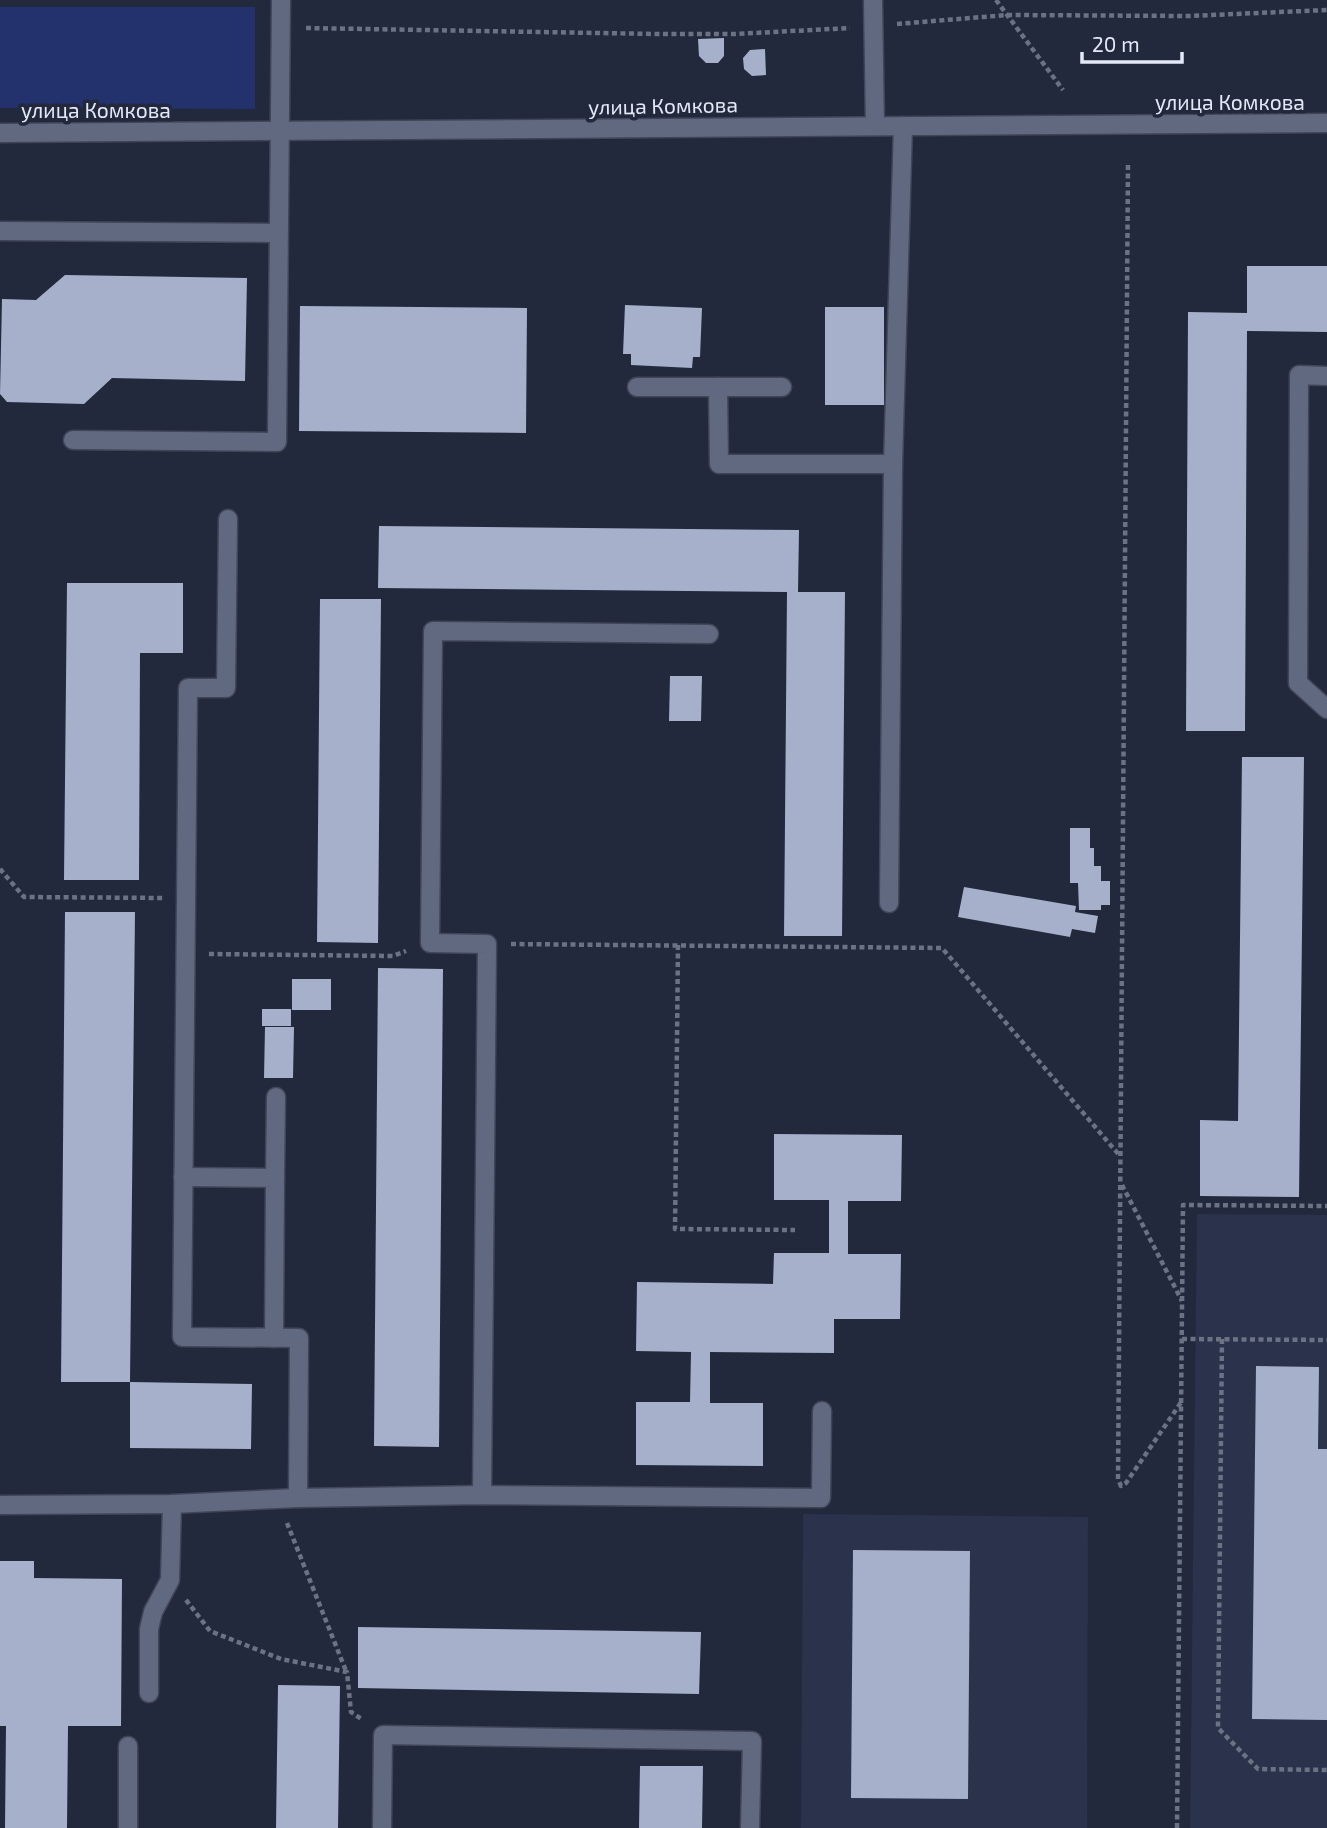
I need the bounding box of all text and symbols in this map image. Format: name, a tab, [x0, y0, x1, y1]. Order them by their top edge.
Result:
scale bar	[1082, 21, 1182, 65]
text: 20 m	[1092, 31, 1140, 56]
street label: улица Комкова	[1155, 89, 1305, 115]
street label: улица Комкова	[588, 91, 738, 120]
street label: улица Комкова	[21, 97, 171, 123]

